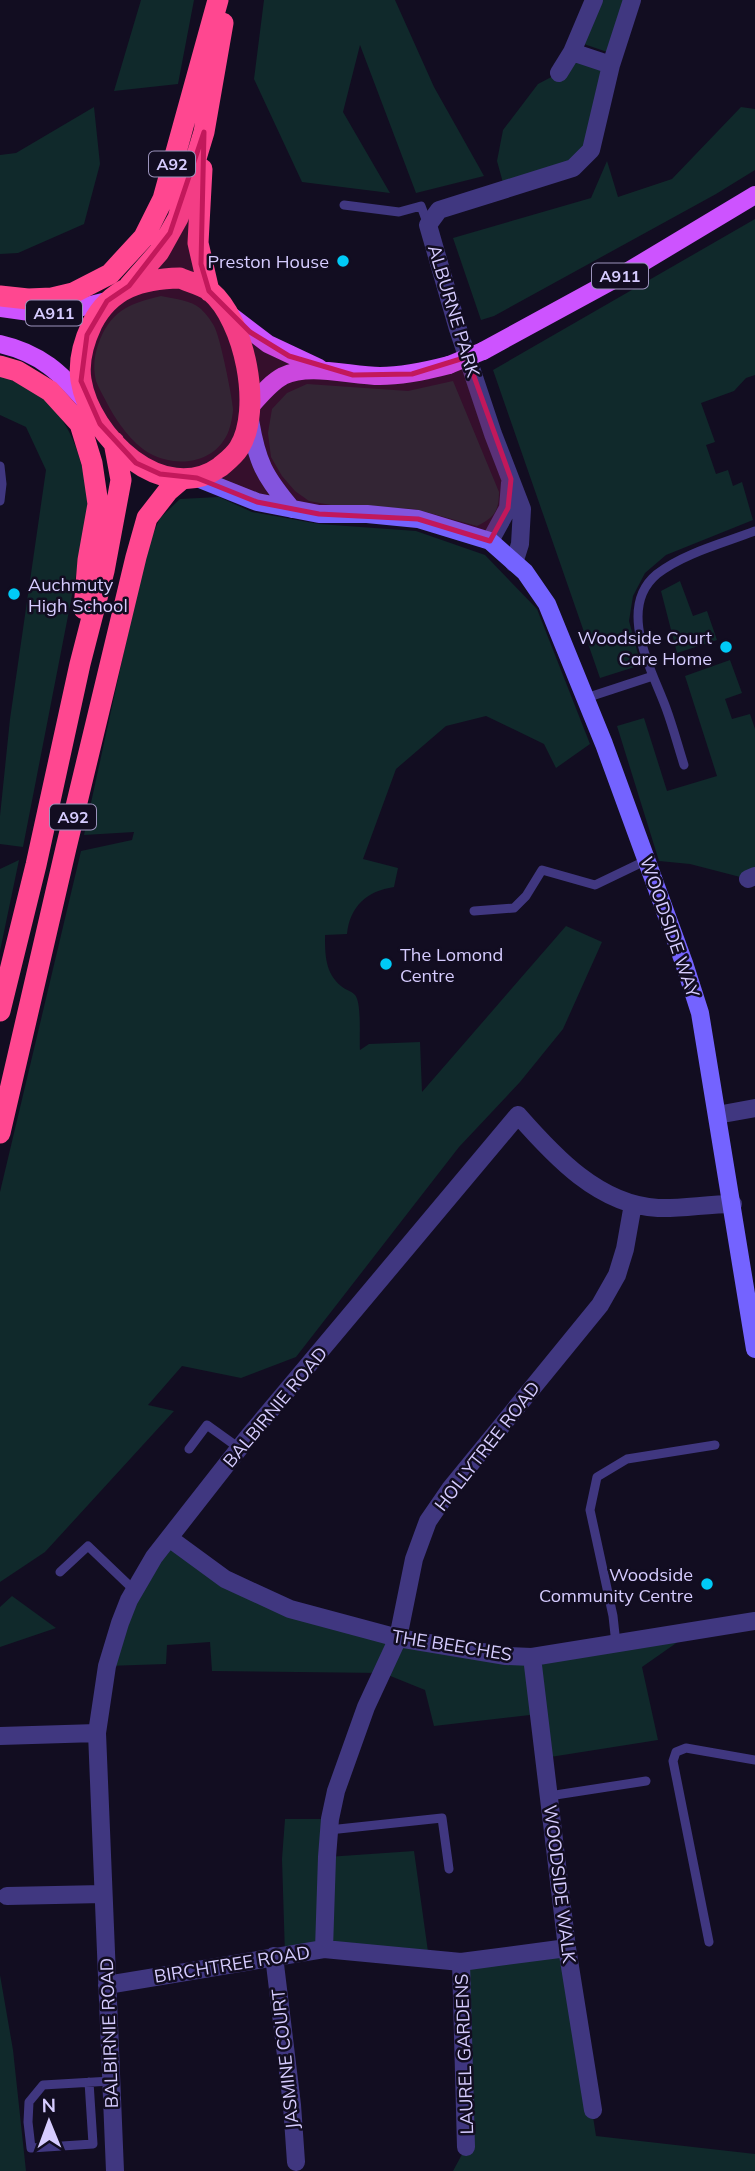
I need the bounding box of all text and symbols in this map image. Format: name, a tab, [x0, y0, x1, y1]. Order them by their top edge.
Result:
road number: A92	[149, 152, 195, 176]
street label: ALBURNE PARK	[423, 242, 485, 380]
place label: Preston House	[208, 250, 329, 273]
marker: Preston House	[335, 253, 351, 269]
road number: A911	[592, 264, 648, 288]
road number: A911	[26, 300, 82, 326]
place label: Auchmuty High School	[28, 573, 128, 617]
marker: Auchmuty High School	[6, 586, 22, 602]
place label: Woodside Court Care Home	[578, 626, 712, 670]
marker: Woodside Court Care Home	[718, 639, 734, 655]
road number: A92	[50, 804, 96, 830]
street label: WOODSIDE WAY	[635, 853, 705, 1002]
place label: The Lomond Centre	[400, 943, 503, 987]
marker: The Lomond Centre	[378, 956, 394, 972]
street label: BALBIRNIE ROAD	[218, 1342, 332, 1472]
street label: HOLLYTREE ROAD	[429, 1377, 545, 1515]
place label: Woodside Community Centre	[539, 1563, 693, 1607]
marker: Woodside Community Centre	[699, 1576, 715, 1592]
street label: THE BEECHES	[390, 1624, 514, 1666]
street label: WOODSIDE WALK	[539, 1804, 581, 1965]
street label: BIRCHTREE ROAD	[153, 1940, 311, 1988]
street label: BALBIRNIE ROAD	[95, 1957, 123, 2109]
street label: LAUREL GARDENS	[450, 1973, 478, 2135]
street label: JASMINE COURT	[266, 1988, 304, 2130]
north arrow	[14, 2087, 84, 2157]
text: N	[41, 2093, 56, 2117]

